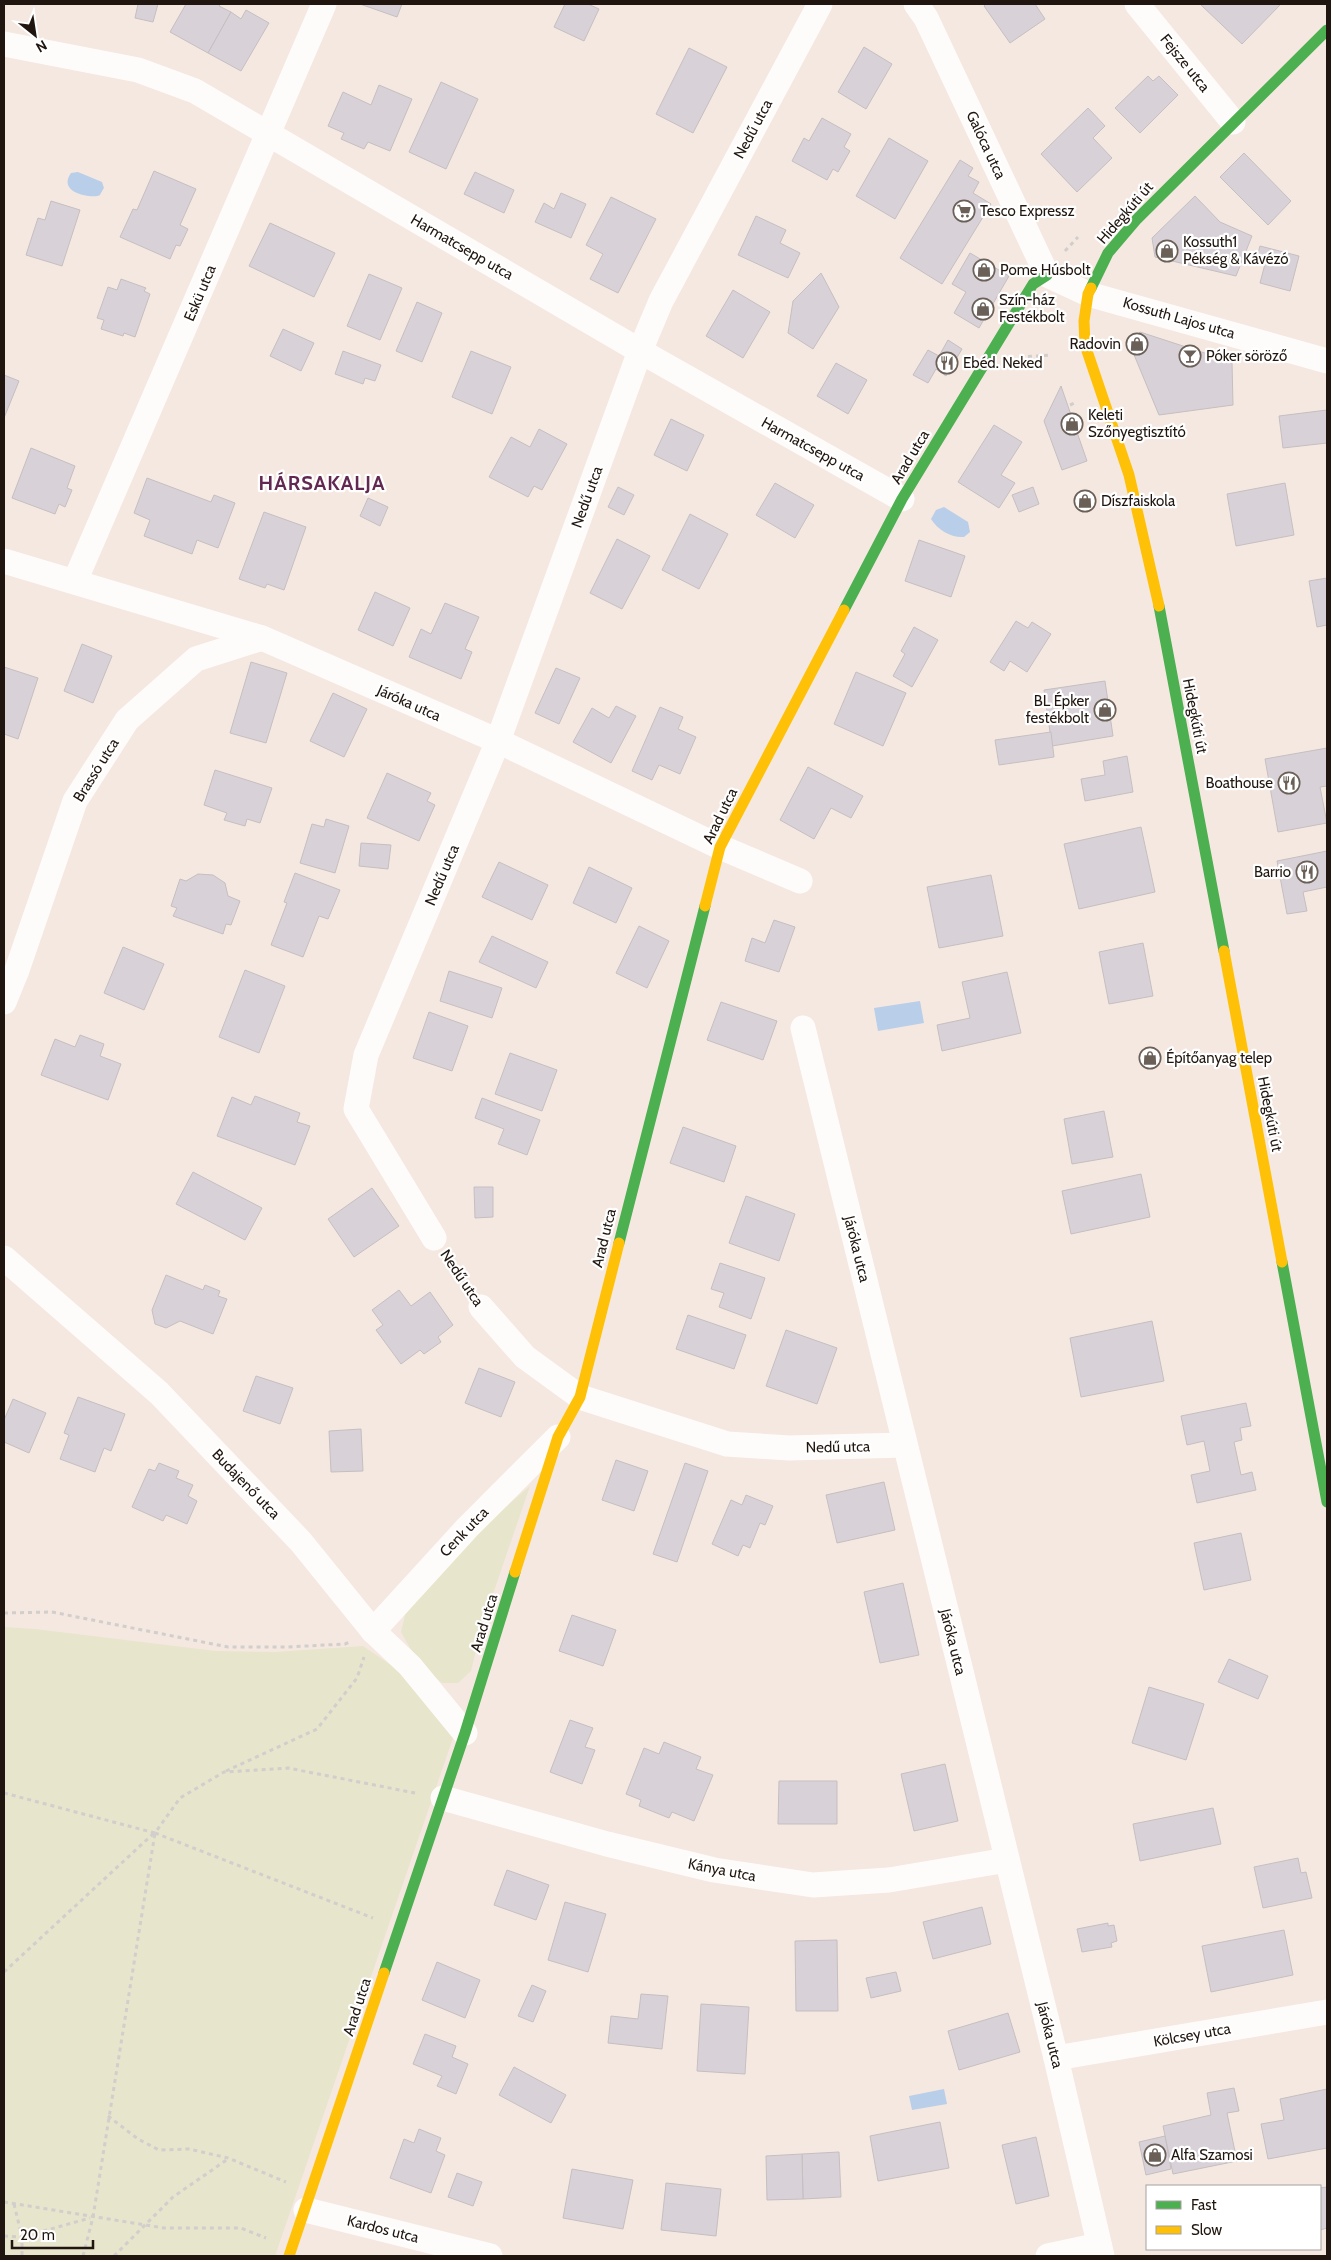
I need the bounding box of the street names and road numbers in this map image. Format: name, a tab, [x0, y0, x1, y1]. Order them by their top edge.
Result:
street label: Fejsze utca	[1156, 30, 1214, 96]
street label: Nedű utca	[730, 96, 776, 162]
street label: Galóca utca	[962, 108, 1010, 183]
street label: Hidegkúti út	[1093, 178, 1157, 248]
street label: Harmatcsepp utca	[408, 210, 517, 284]
street label: Eskü utca	[180, 261, 220, 324]
street label: Kossuth Lajos utca	[1121, 293, 1238, 343]
street label: Harmatcsepp utca	[758, 413, 868, 485]
street label: Arad utca	[887, 426, 933, 487]
street label: Nedű utca	[568, 463, 607, 530]
street label: Hidegkúti út	[1179, 677, 1211, 755]
street label: Járóka utca	[373, 681, 444, 725]
street label: Brassó utca	[69, 734, 123, 805]
street label: Arad utca	[699, 785, 742, 847]
street label: Nedű utca	[421, 841, 463, 908]
street label: Hidegkúti út	[1254, 1075, 1286, 1153]
street label: Arad utca	[588, 1206, 620, 1269]
street label: Járóka utca	[840, 1213, 874, 1285]
street label: Nedű utca	[437, 1246, 488, 1310]
street label: Nedű utca	[806, 1437, 871, 1457]
street label: Budajenő utca	[208, 1445, 284, 1523]
street label: Cenk utca	[436, 1503, 493, 1561]
street label: Arad utca	[467, 1591, 502, 1654]
street label: Járóka utca	[936, 1606, 970, 1678]
street label: Kánya utca	[687, 1855, 758, 1886]
street label: Arad utca	[339, 1975, 375, 2038]
street label: Járóka utca	[1033, 1999, 1067, 2071]
street label: Kölcsey utca	[1152, 2019, 1233, 2051]
street label: Kardos utca	[345, 2211, 421, 2247]

